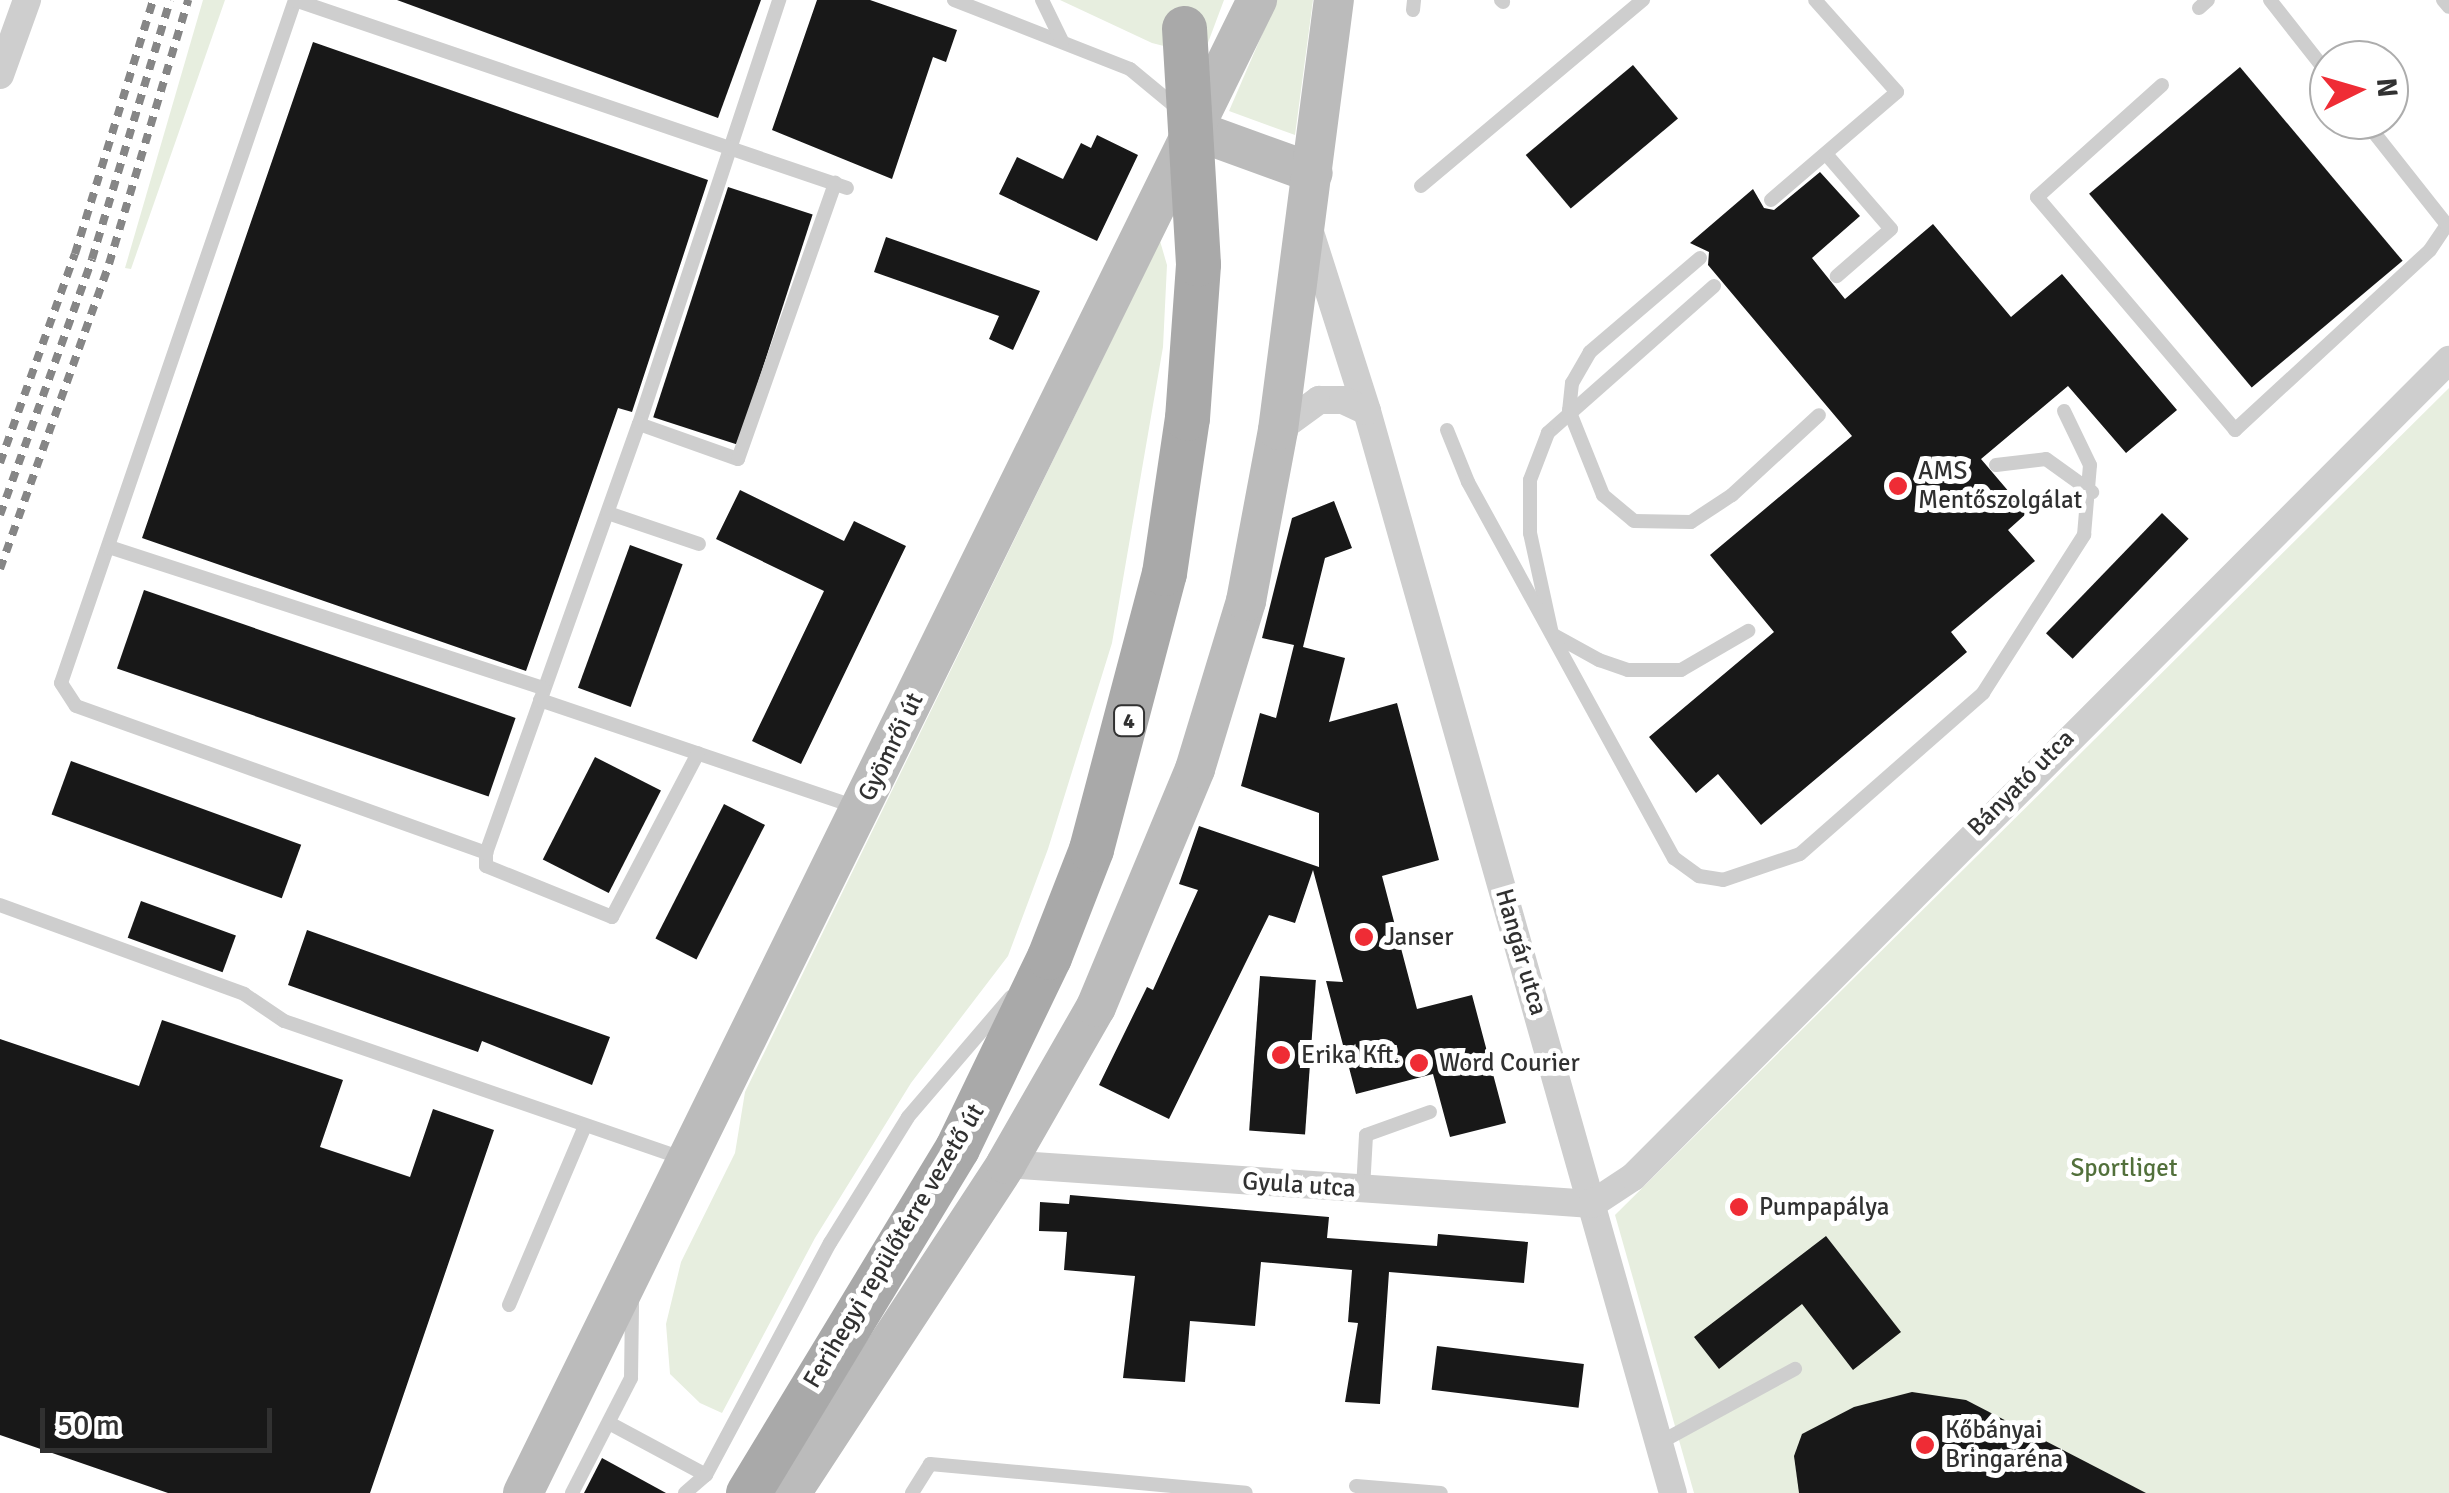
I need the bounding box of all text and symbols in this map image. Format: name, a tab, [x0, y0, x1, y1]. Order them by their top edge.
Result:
north arrow	[2309, 40, 2409, 140]
text: N	[2369, 76, 2405, 99]
place label: AMS Mentőszolgálat	[1918, 457, 2082, 516]
marker: AMS Mentőszolgálat	[1887, 475, 1909, 497]
street label: Gyömrői út	[852, 688, 930, 806]
road number: 4	[1112, 704, 1146, 738]
street label: Bányató utca	[1961, 723, 2081, 843]
street label: Hangár utca	[1489, 885, 1553, 1019]
place label: Janser	[1384, 922, 1454, 952]
marker: Janser	[1353, 926, 1375, 948]
place label: Erika Kft.	[1301, 1040, 1400, 1070]
marker: Erika Kft.	[1270, 1044, 1292, 1066]
place label: Word Courier	[1439, 1048, 1580, 1078]
marker: Word Courier	[1408, 1052, 1430, 1074]
street label: Ferihegyi repülőtérre vezető út	[797, 1099, 991, 1393]
park label: Sportliget	[2070, 1153, 2178, 1183]
street label: Gyula utca	[1241, 1166, 1357, 1204]
place label: Pumpapálya	[1759, 1192, 1889, 1222]
marker: Pumpapálya	[1728, 1196, 1750, 1218]
scale bar	[45, 1388, 278, 1450]
text: 50 m	[57, 1407, 120, 1444]
place label: Kőbányai Bringaréna	[1945, 1416, 2063, 1475]
marker: Kőbányai Bringaréna	[1914, 1434, 1936, 1456]

